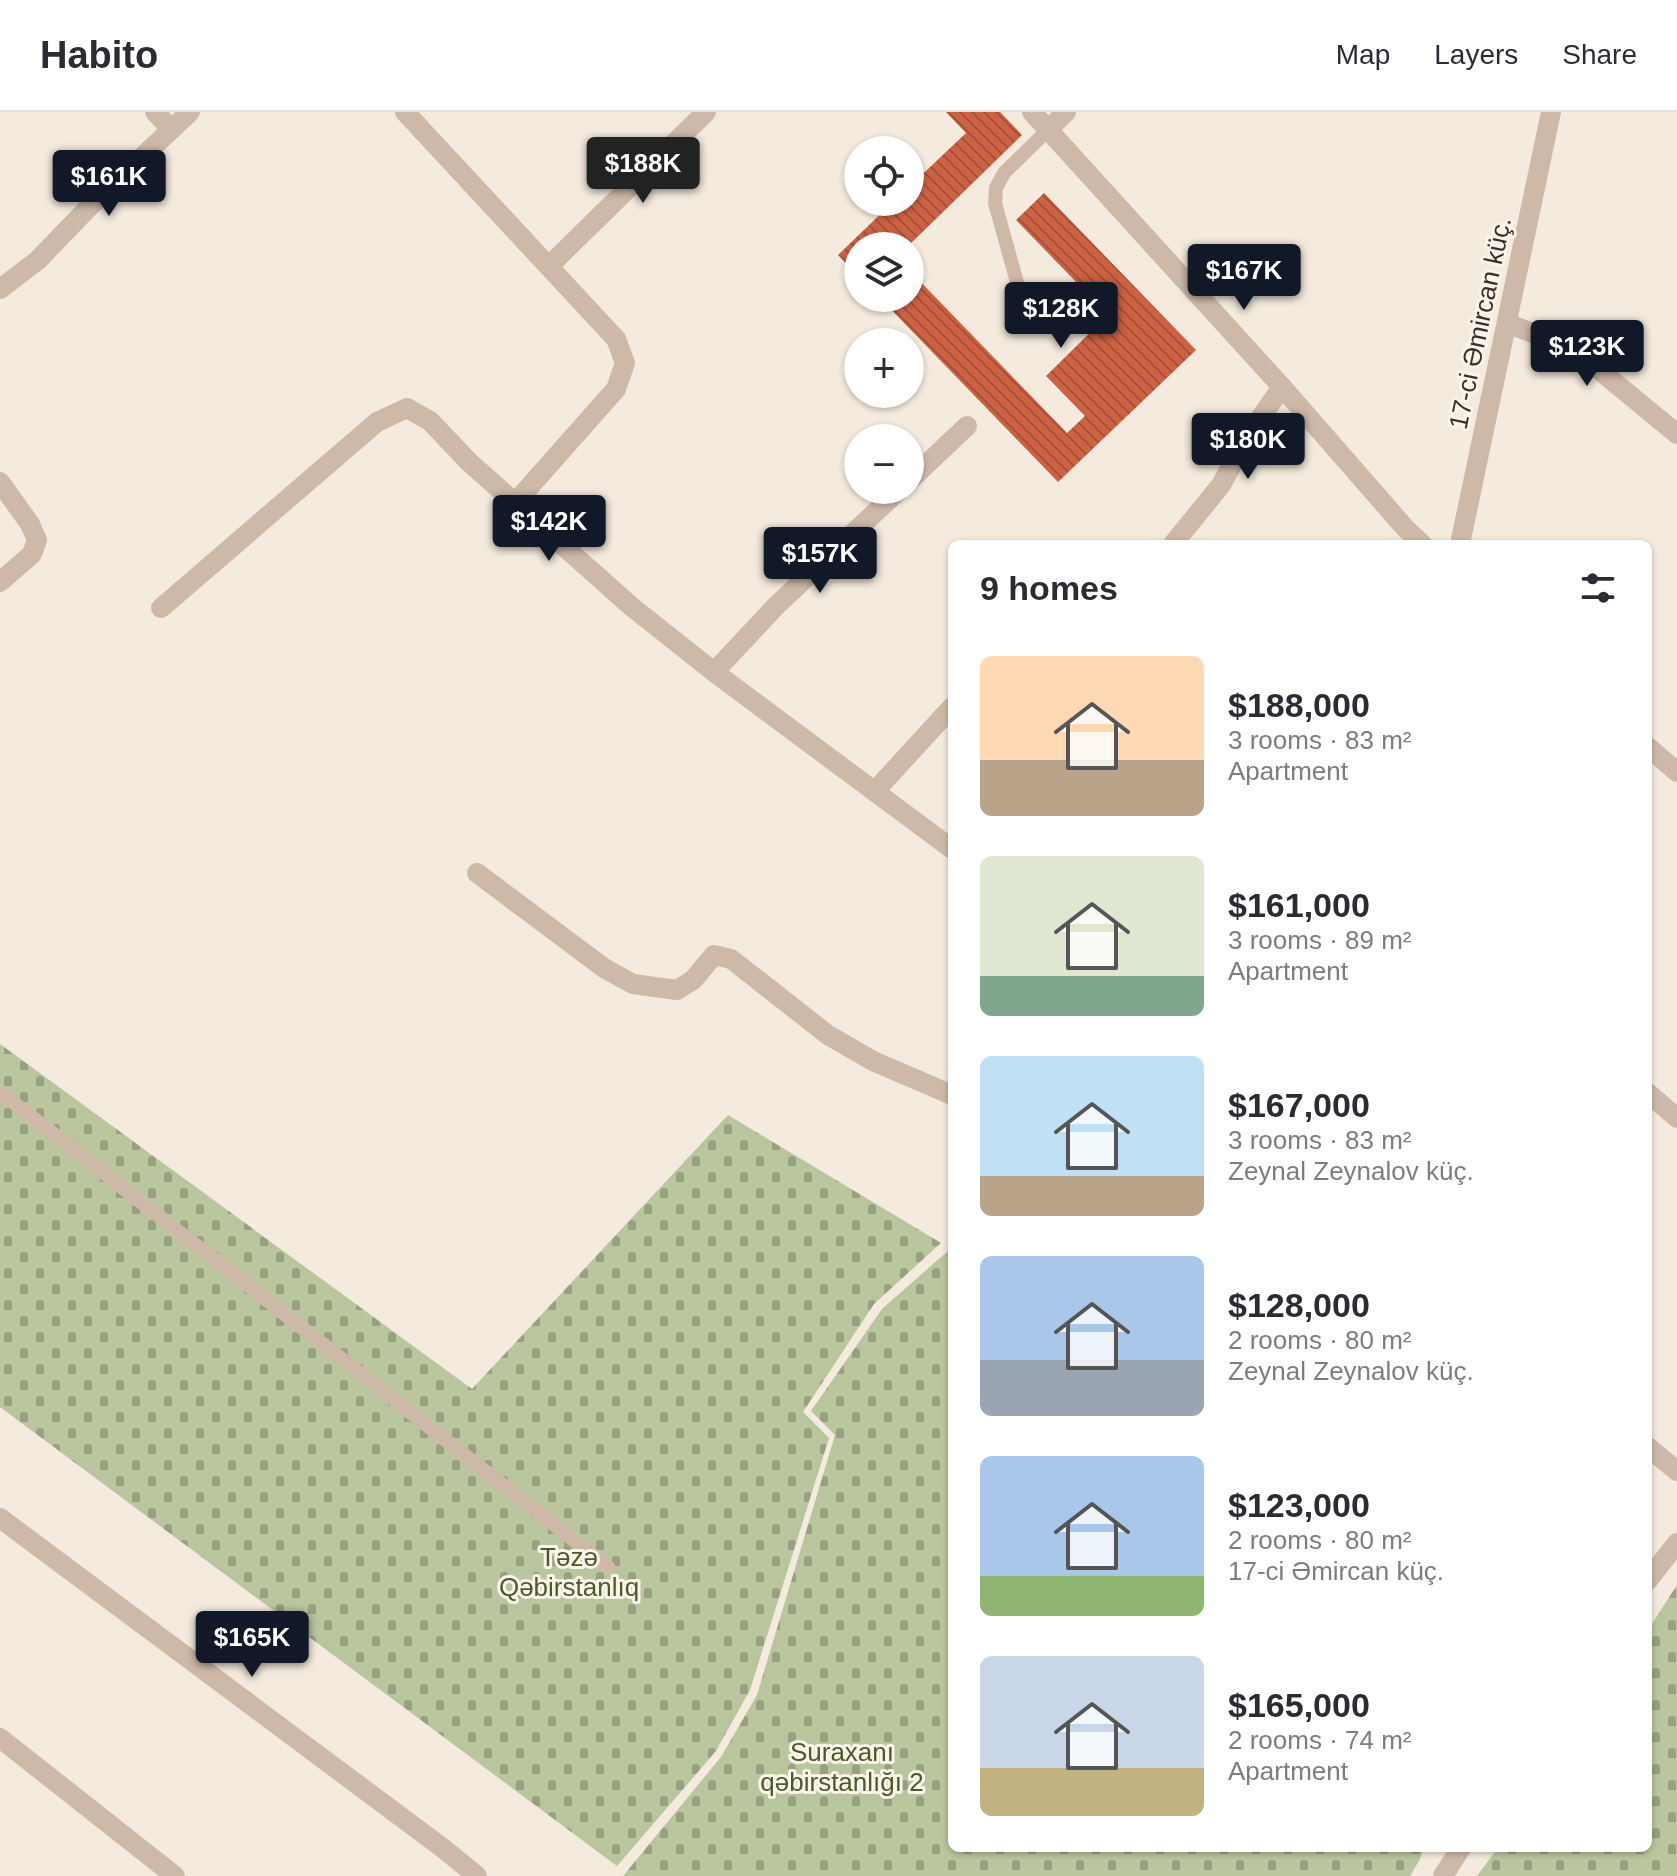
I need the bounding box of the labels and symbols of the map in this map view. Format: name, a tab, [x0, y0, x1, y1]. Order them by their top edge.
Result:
pin: $188K	[587, 137, 699, 205]
pin: $161K	[53, 150, 165, 218]
street label: 17-ci Əmircan küç.	[1443, 214, 1517, 432]
pin: $167K	[1188, 244, 1300, 312]
pin: $128K	[1005, 282, 1117, 350]
pin: $123K	[1531, 320, 1643, 388]
pin: $180K	[1192, 413, 1304, 481]
pin: $142K	[493, 495, 605, 563]
pin: $157K	[764, 527, 876, 595]
park label: Təzə Qəbirstanlıq	[499, 1542, 639, 1602]
pin: $165K	[196, 1611, 308, 1679]
park label: Suraxanı qəbirstanlığı 2	[760, 1737, 924, 1797]

